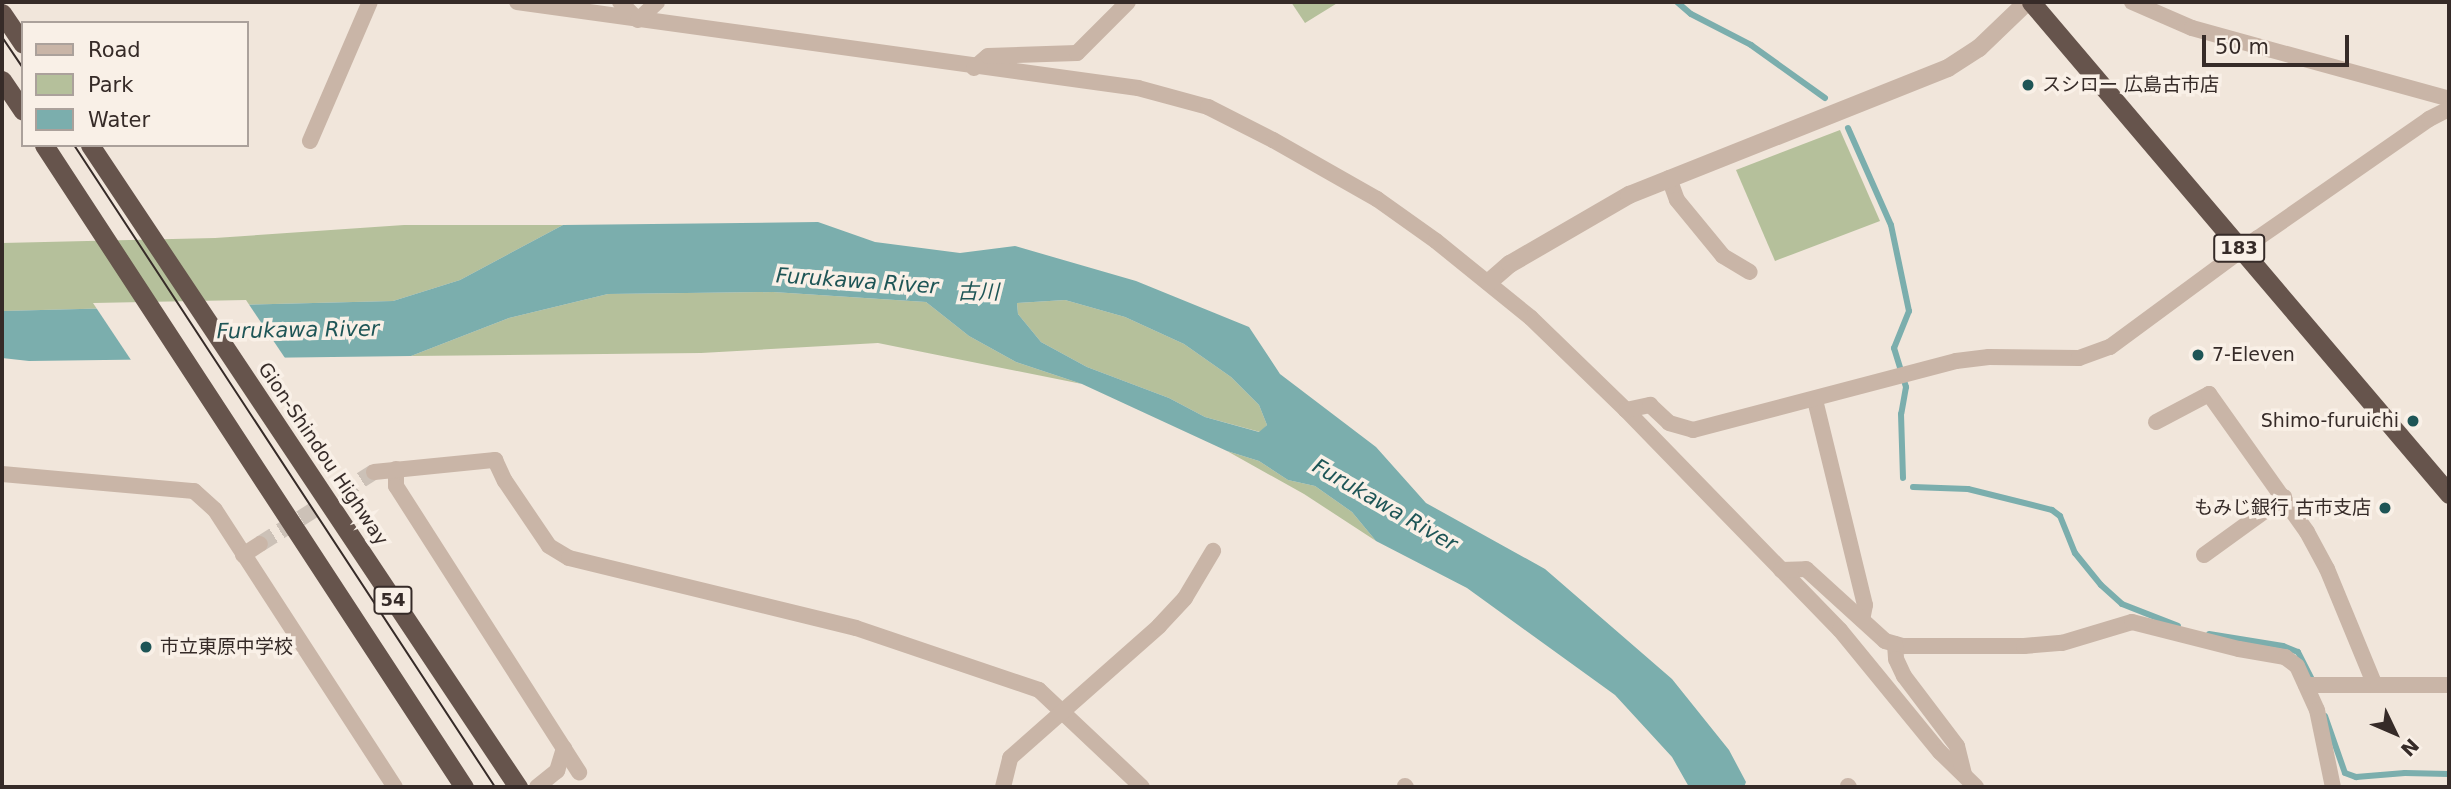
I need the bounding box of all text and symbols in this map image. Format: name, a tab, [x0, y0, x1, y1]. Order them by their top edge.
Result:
legend	[21, 21, 248, 147]
scale bar	[2206, 21, 2353, 65]
text: 50 m	[2215, 35, 2269, 59]
text: Road	[88, 38, 141, 62]
text: Park	[88, 73, 133, 97]
place label: スシロー 広島古市店	[2042, 74, 2219, 96]
marker: スシロー 広島古市店	[2020, 77, 2036, 93]
text: Water	[88, 108, 150, 132]
road number: 183	[2213, 234, 2265, 262]
water label: Furukawa River	[775, 263, 939, 299]
water label: 古川	[957, 279, 999, 305]
water label: Furukawa River	[216, 316, 380, 344]
place label: 7-Eleven	[2212, 344, 2295, 366]
marker: 7-Eleven	[2190, 347, 2206, 363]
street label: Gion-Shindou Highway	[253, 358, 393, 550]
place label: Shimo-furuichi	[2261, 410, 2399, 432]
marker: Shimo-furuichi	[2405, 413, 2421, 429]
water label: Furukawa River	[1308, 453, 1462, 557]
place label: もみじ銀行 古市支店	[2194, 497, 2371, 519]
marker: もみじ銀行 古市支店	[2377, 500, 2393, 516]
road number: 54	[372, 586, 414, 614]
place label: 市立東原中学校	[160, 636, 293, 658]
marker: 市立東原中学校	[138, 639, 154, 655]
north arrow	[2360, 698, 2430, 768]
text: N	[2397, 734, 2424, 761]

